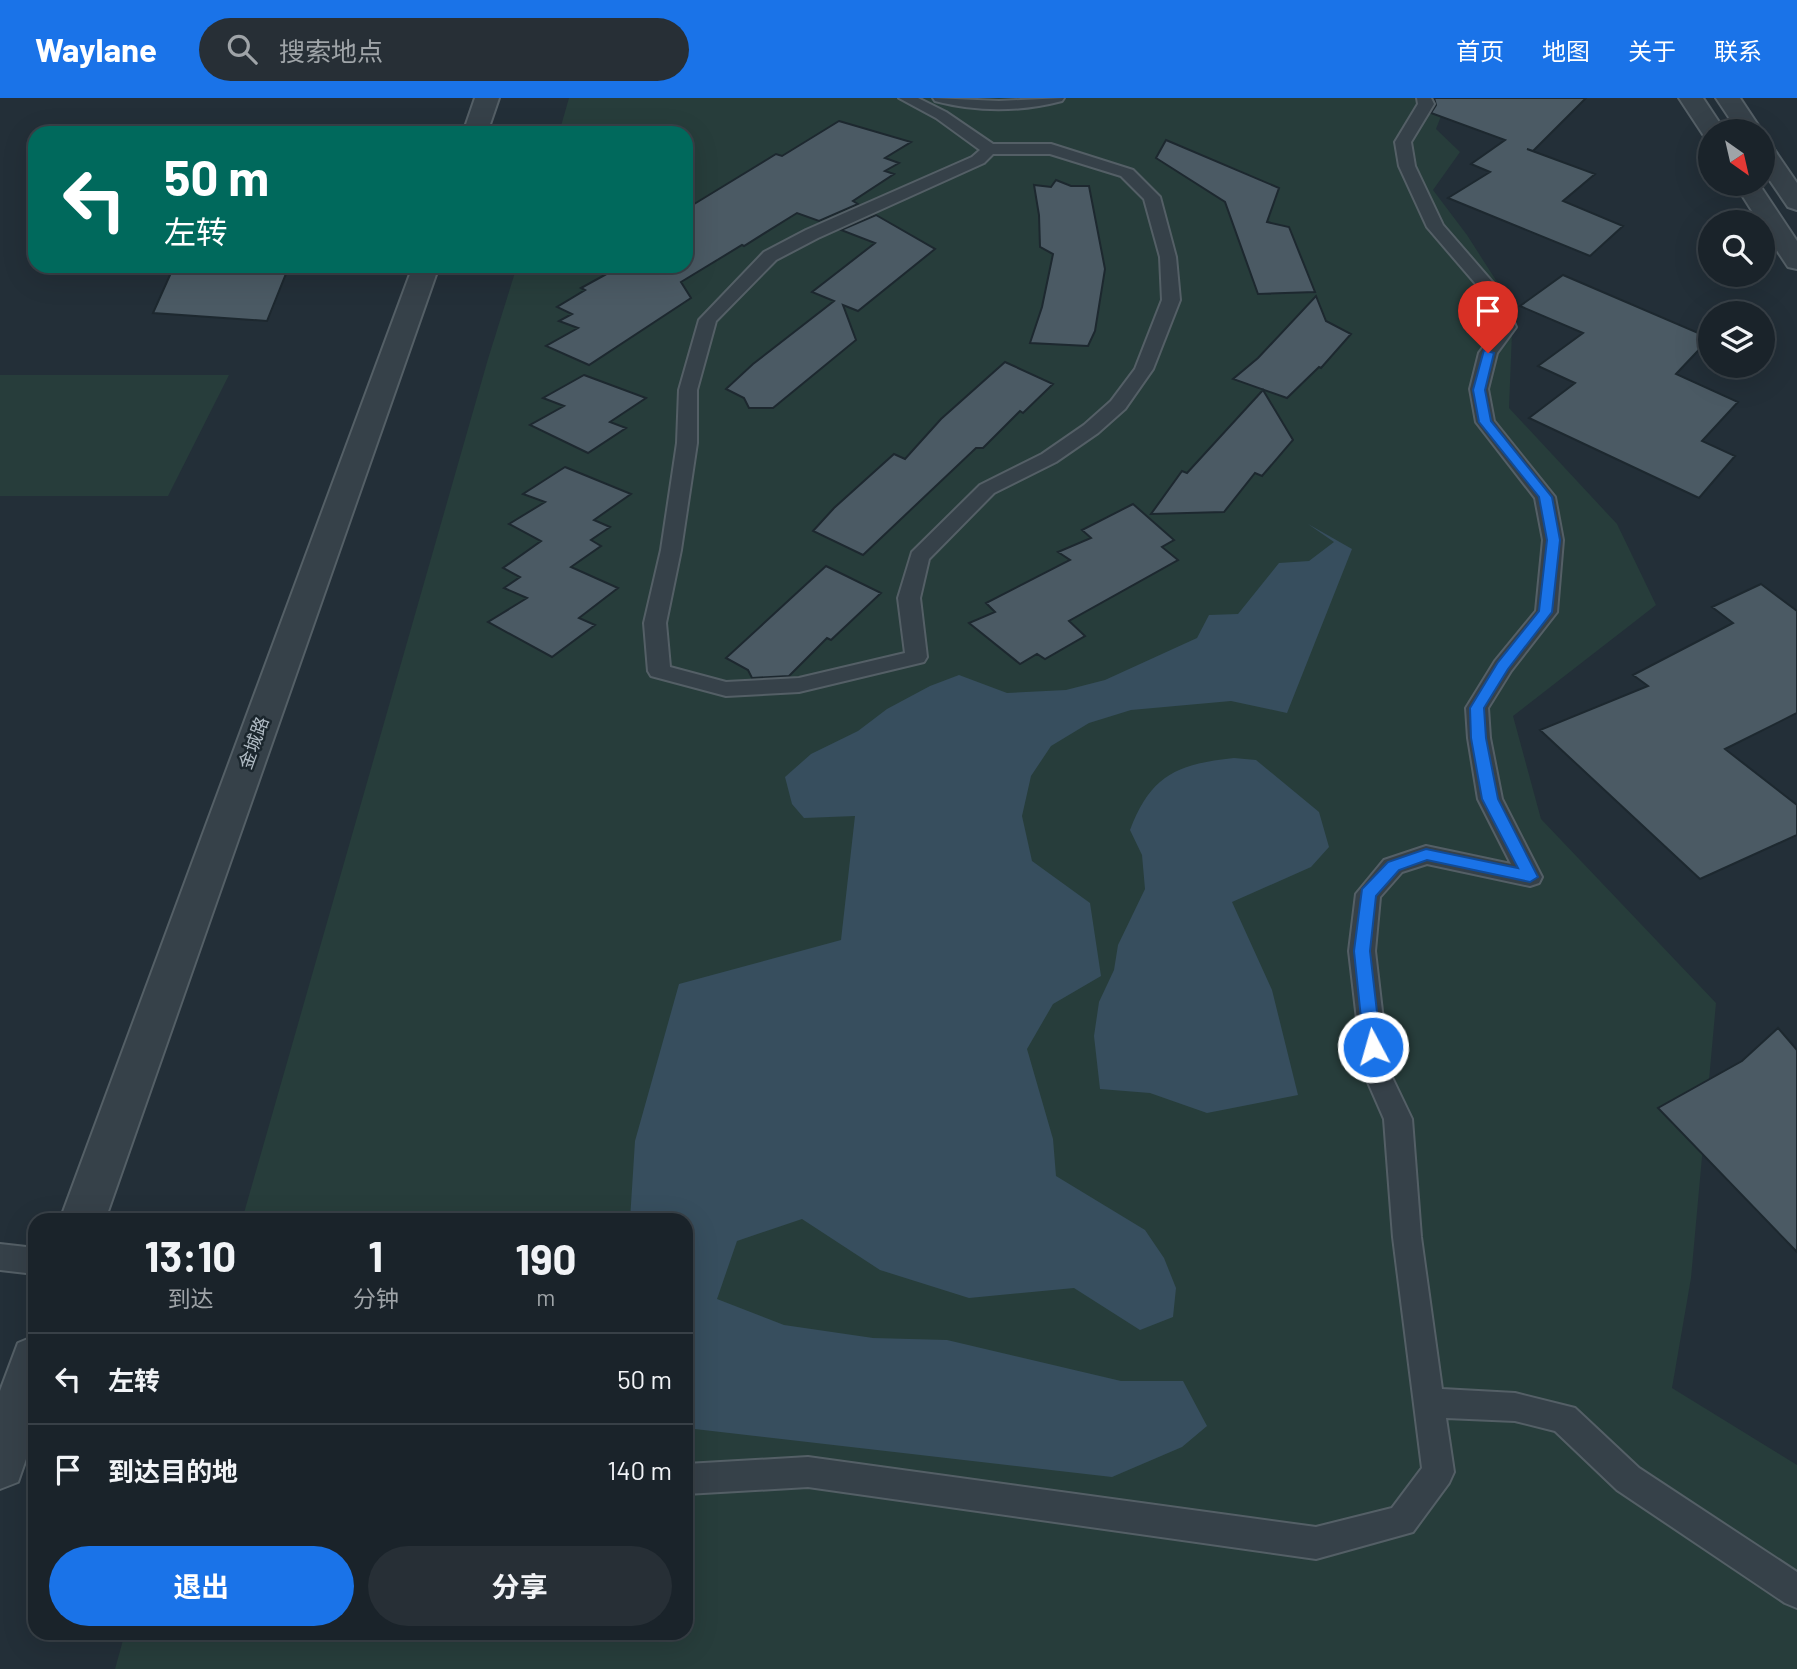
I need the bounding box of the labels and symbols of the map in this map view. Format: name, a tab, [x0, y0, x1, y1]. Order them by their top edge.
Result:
north arrow	[1698, 119, 1774, 196]
pin	[1458, 281, 1518, 353]
street label: 金城路	[233, 714, 273, 772]
position arrow	[1336, 1010, 1410, 1084]

